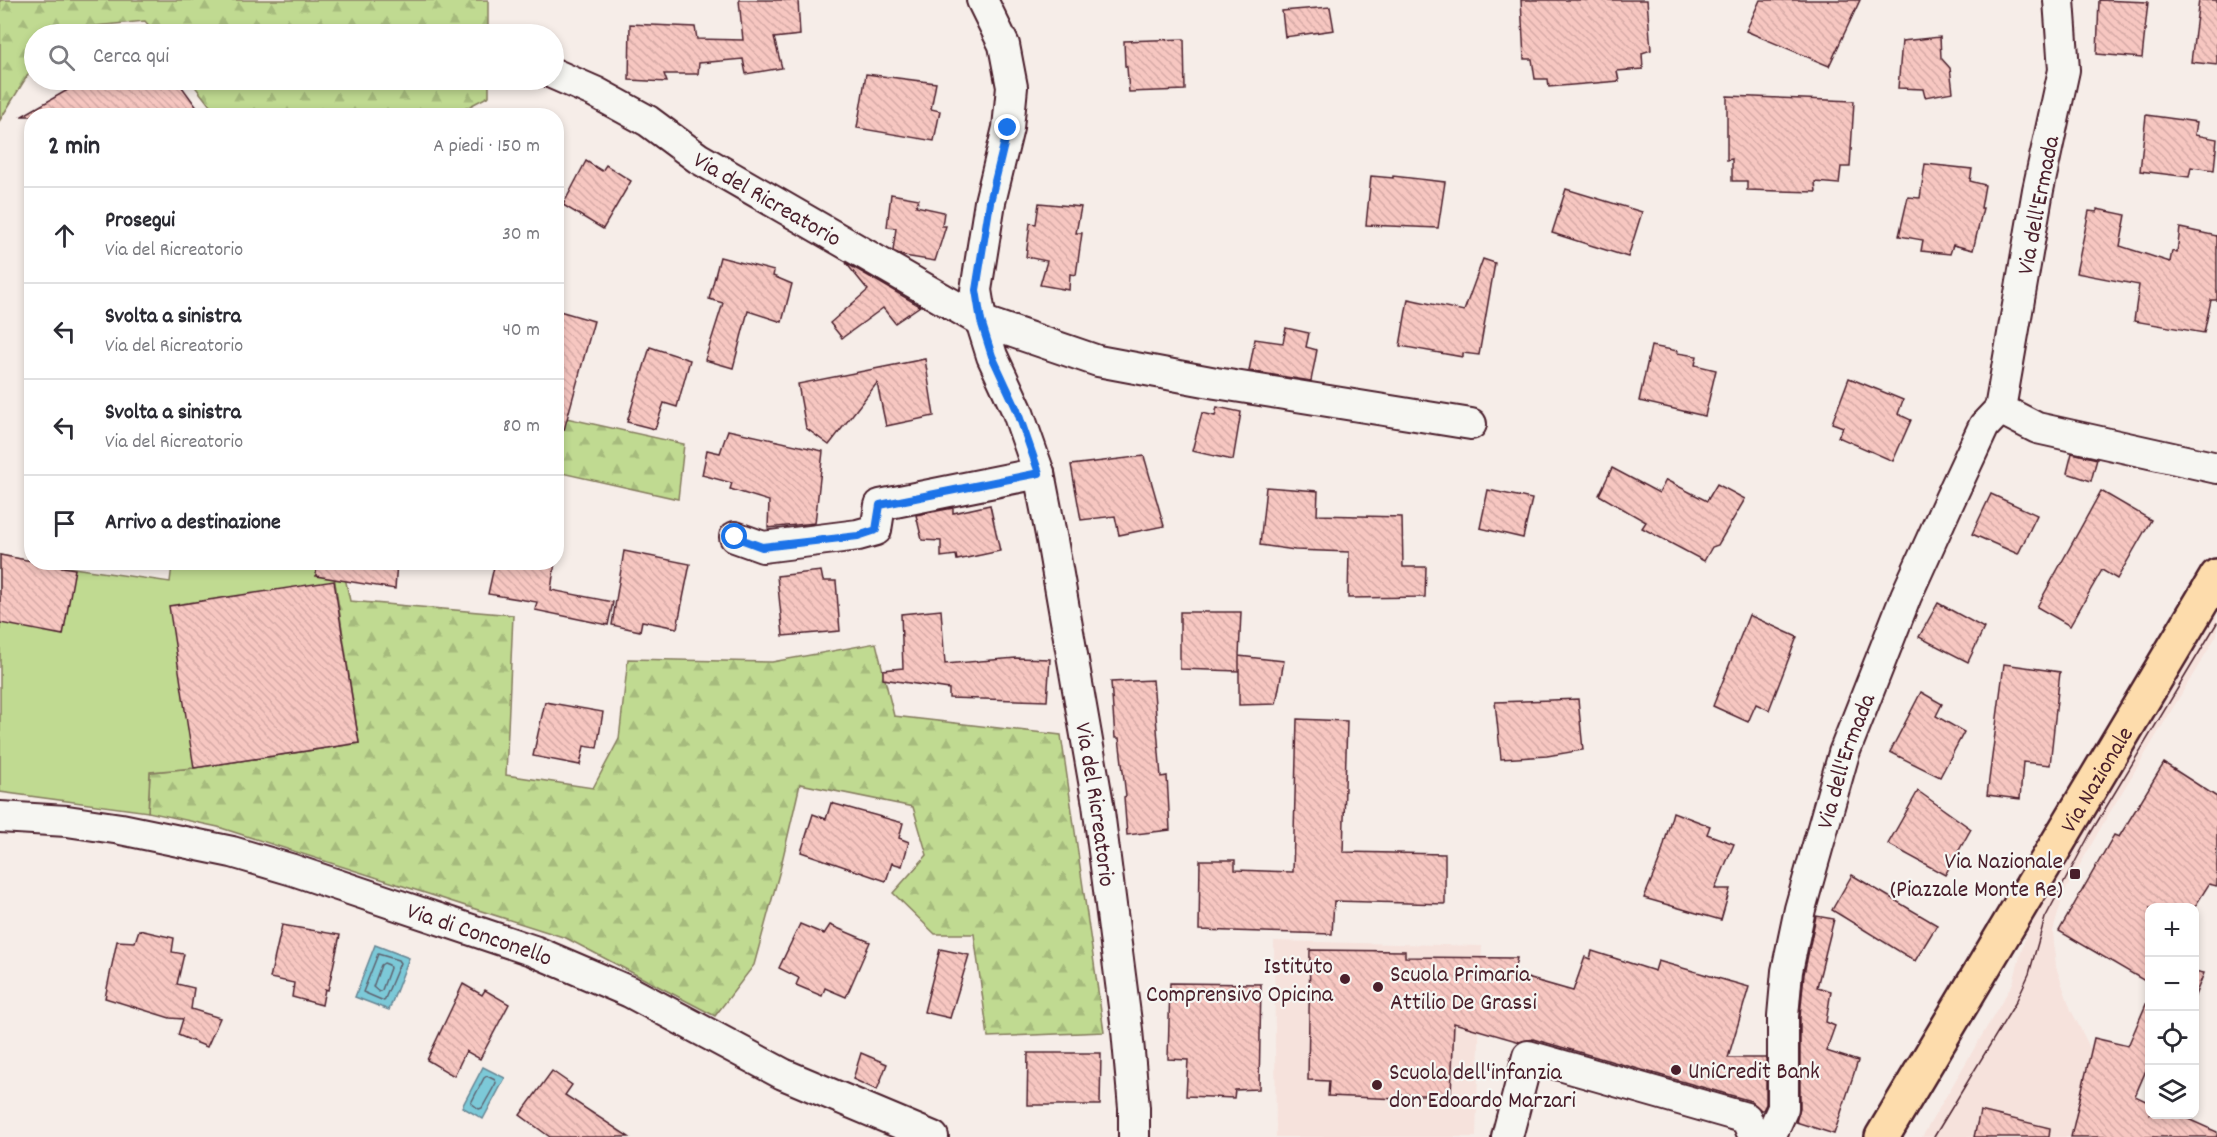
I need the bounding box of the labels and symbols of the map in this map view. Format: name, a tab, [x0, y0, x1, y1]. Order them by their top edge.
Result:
route end	[994, 114, 1020, 140]
street label: Via dell'Ermada	[2010, 133, 2070, 278]
street label: Via del Ricreatorio	[686, 145, 847, 257]
route start	[721, 523, 747, 549]
street label: Via dell'Ermada	[1809, 689, 1886, 833]
street label: Via del Ricreatorio	[1064, 720, 1122, 889]
street label: Via Nazionale	[2053, 721, 2143, 840]
place label: Via Nazionale (Piazzale Monte Re)	[1890, 846, 2063, 908]
marker: Via Nazionale (Piazzale Monte Re)	[2068, 867, 2082, 881]
street label: Via di Conconello	[402, 895, 557, 977]
place label: Istituto Comprensivo Opicina	[1146, 951, 1334, 1013]
place label: Scuola Primaria Attilio De Grassi	[1390, 959, 1537, 1021]
marker: Istituto Comprensivo Opicina	[1338, 972, 1352, 986]
marker: Scuola Primaria Attilio De Grassi	[1371, 980, 1385, 994]
place label: UniCredit Bank	[1688, 1056, 1820, 1090]
place label: Scuola dell'infanzia don Edoardo Marzari	[1389, 1057, 1576, 1119]
marker: UniCredit Bank	[1669, 1063, 1683, 1077]
marker: Scuola dell'infanzia don Edoardo Marzari	[1370, 1078, 1384, 1092]

